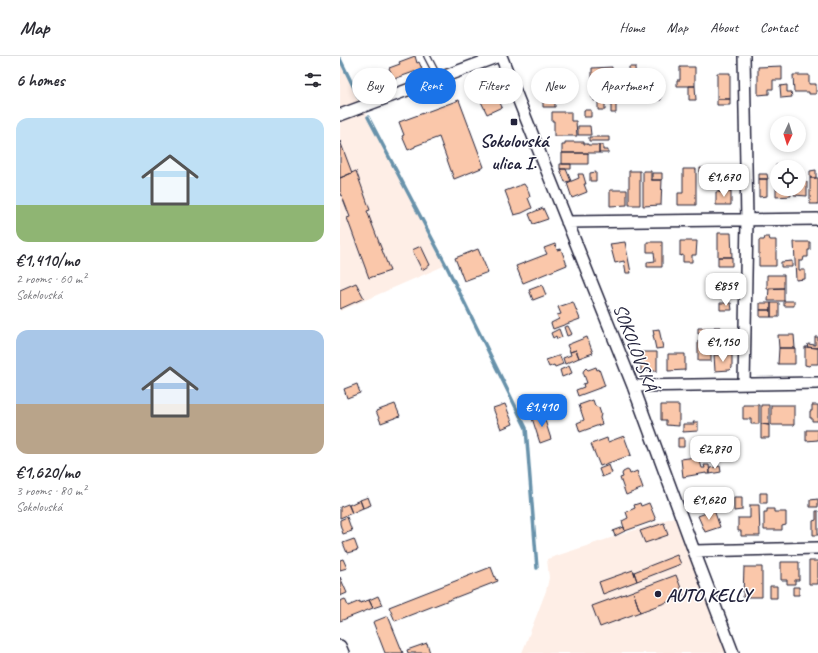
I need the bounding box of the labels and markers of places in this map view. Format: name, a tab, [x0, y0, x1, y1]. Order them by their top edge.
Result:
marker: Sokolovská ulica I.	[509, 117, 519, 127]
place label: Sokolovská ulica I.	[480, 129, 550, 175]
pin: €1,670	[691, 164, 757, 198]
pin: €859	[702, 273, 750, 307]
pin: €1,150	[690, 329, 756, 363]
pin: €1,410	[509, 394, 575, 428]
pin: €2,870	[682, 436, 748, 470]
pin: €1,620	[676, 487, 742, 521]
place label: AUTO KELLY	[666, 583, 755, 607]
marker: AUTO KELLY	[653, 589, 663, 599]

